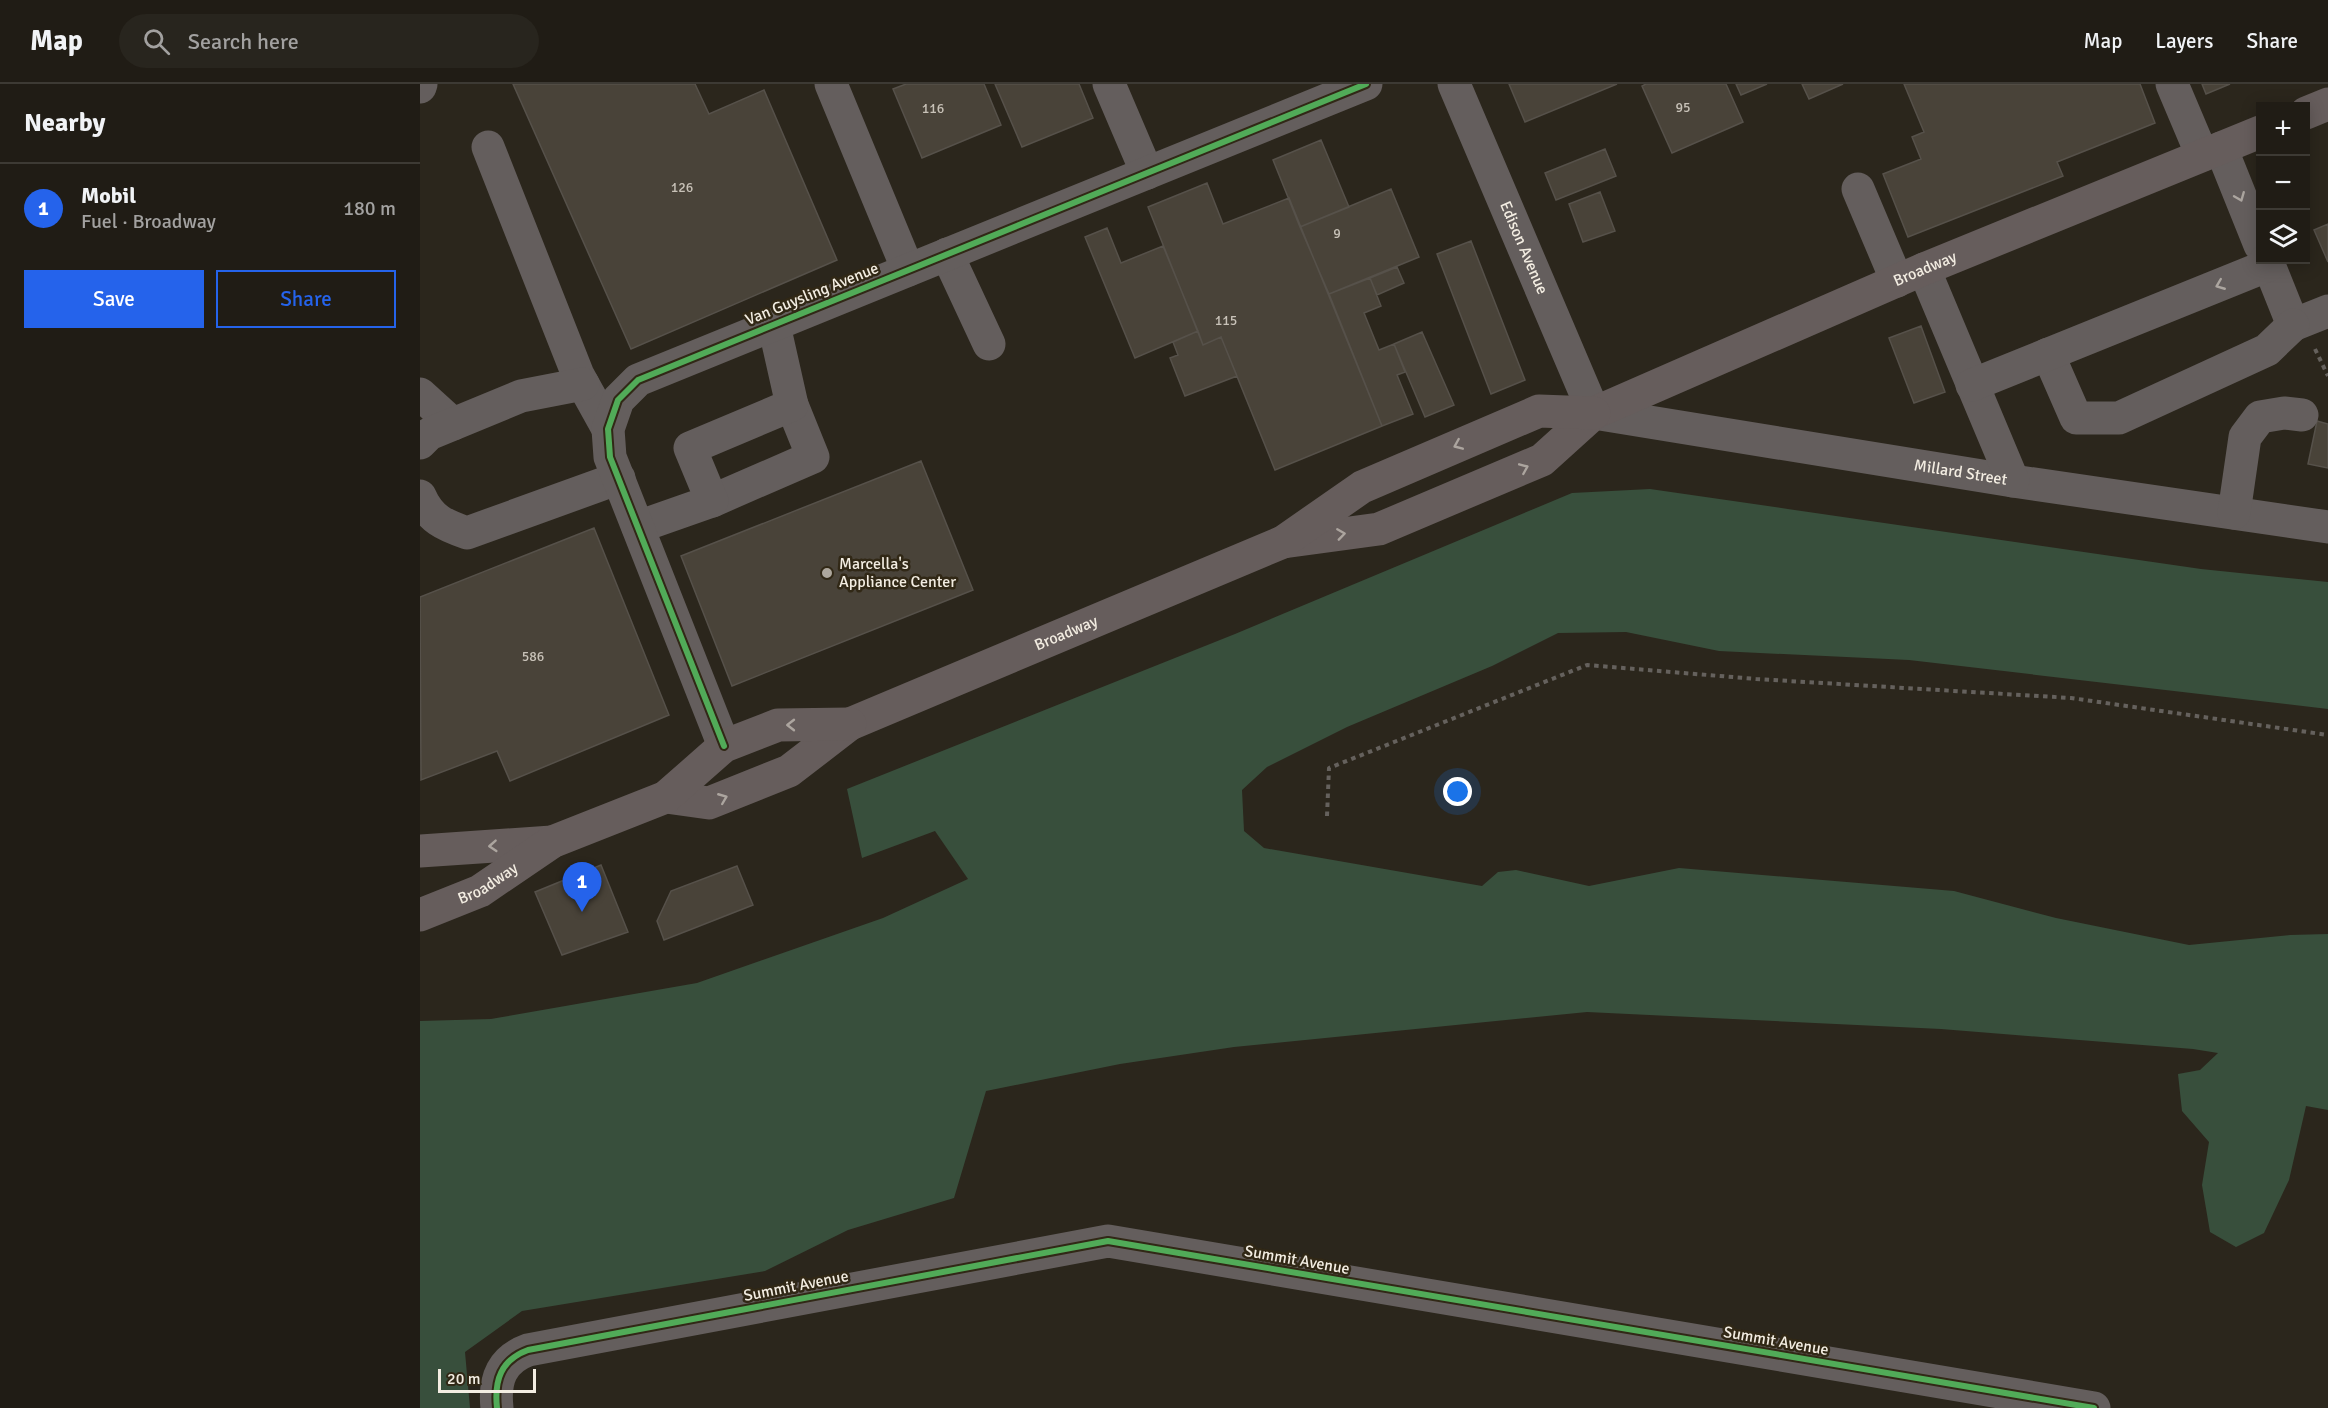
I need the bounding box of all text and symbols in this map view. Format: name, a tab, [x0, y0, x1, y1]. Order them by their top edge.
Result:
search box	[119, 14, 539, 68]
text: Map	[30, 24, 83, 58]
icon: search	[140, 25, 173, 58]
text: Search here	[188, 28, 299, 55]
text: Map	[2084, 28, 2122, 54]
text: Layers	[2155, 28, 2213, 54]
text: Share	[2246, 28, 2298, 54]
house number: 95	[1675, 99, 1691, 116]
house number: 116	[922, 100, 944, 117]
map controls	[2256, 102, 2310, 264]
button: +	[2256, 102, 2310, 156]
text: Nearby	[24, 107, 105, 139]
button: −	[2256, 156, 2310, 210]
house number: 126	[671, 179, 693, 196]
text: Mobil	[81, 182, 136, 209]
one-way arrow	[2233, 191, 2246, 201]
text: 1	[38, 196, 49, 221]
text: 180 m	[343, 196, 396, 221]
street label: Edison Avenue	[1495, 198, 1552, 297]
text: Fuel · Broadway	[81, 209, 216, 234]
button: layers	[2256, 210, 2310, 264]
house number: 9	[1333, 225, 1341, 242]
street label: Broadway	[1890, 247, 1960, 291]
street label: Van Guysling Avenue	[742, 258, 882, 330]
button: Save	[24, 270, 204, 328]
button: Share	[216, 270, 396, 328]
one-way arrow	[2215, 278, 2226, 290]
house number: 115	[1215, 312, 1237, 329]
one-way arrow	[1454, 438, 1465, 450]
street label: Millard Street	[1913, 455, 2009, 490]
one-way arrow	[1517, 463, 1528, 475]
one-way arrow	[1337, 529, 1346, 541]
place label: Marcella's Appliance Center	[839, 554, 956, 592]
marker: Marcella's Appliance Center	[820, 566, 834, 580]
street label: Broadway	[1031, 611, 1101, 655]
house number: 586	[522, 648, 544, 665]
one-way arrow	[787, 718, 796, 731]
your location	[1443, 777, 1472, 806]
one-way arrow	[717, 792, 728, 805]
one-way arrow	[489, 839, 498, 852]
street label: Broadway	[455, 858, 522, 909]
pin: 1	[562, 862, 602, 912]
street label: Summit Avenue	[1243, 1241, 1351, 1279]
street label: Summit Avenue	[742, 1266, 850, 1306]
street label: Summit Avenue	[1722, 1322, 1830, 1360]
scale bar	[438, 1366, 536, 1394]
text: 20 m	[447, 1369, 481, 1389]

